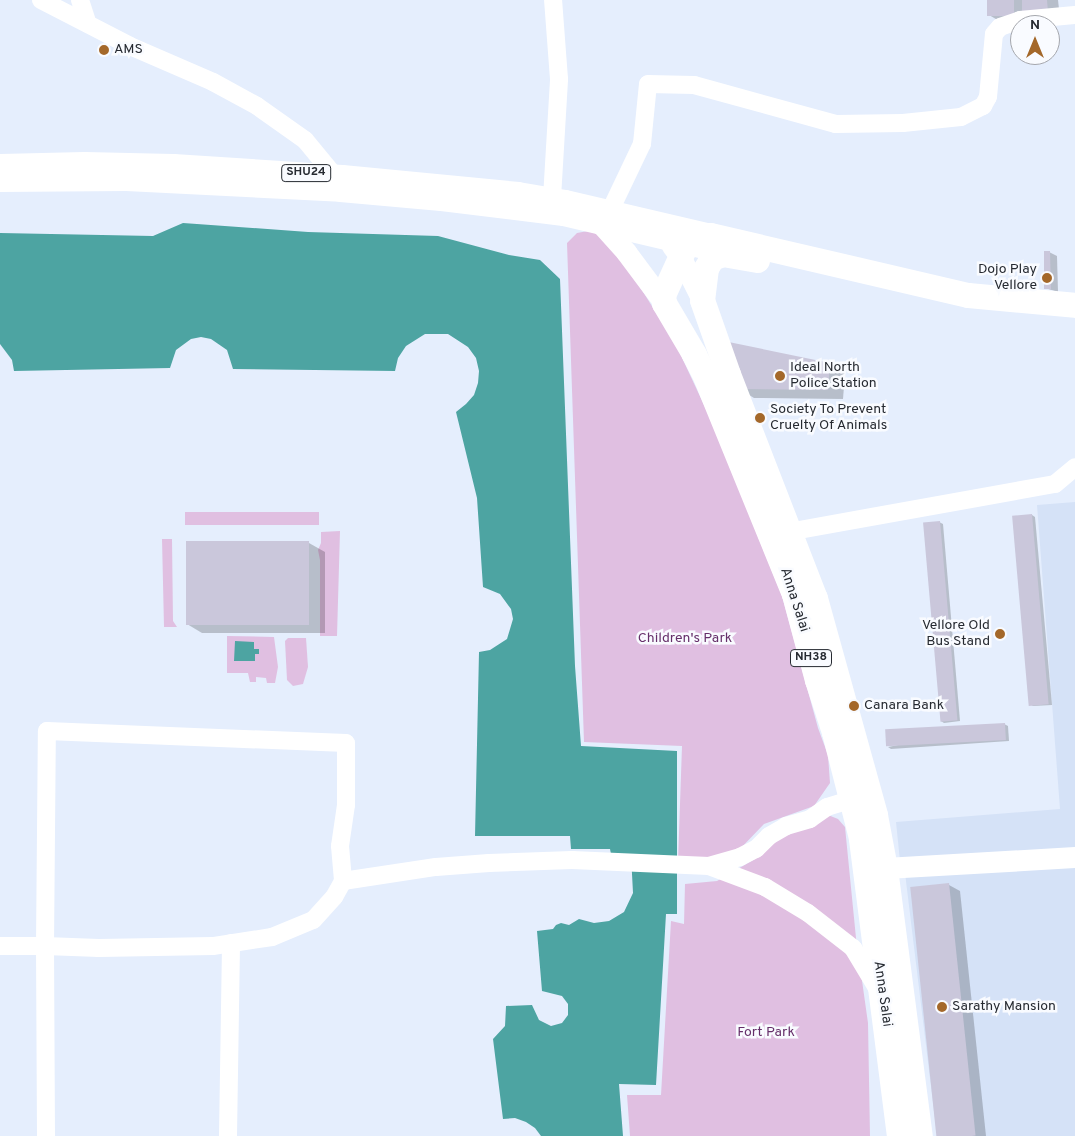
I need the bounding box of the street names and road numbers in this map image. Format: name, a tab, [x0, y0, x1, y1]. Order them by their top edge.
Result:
road number: SHU24	[281, 164, 331, 182]
street label: Anna Salai	[776, 566, 812, 634]
road number: NH38	[790, 648, 832, 668]
street label: Anna Salai	[869, 960, 895, 1028]

